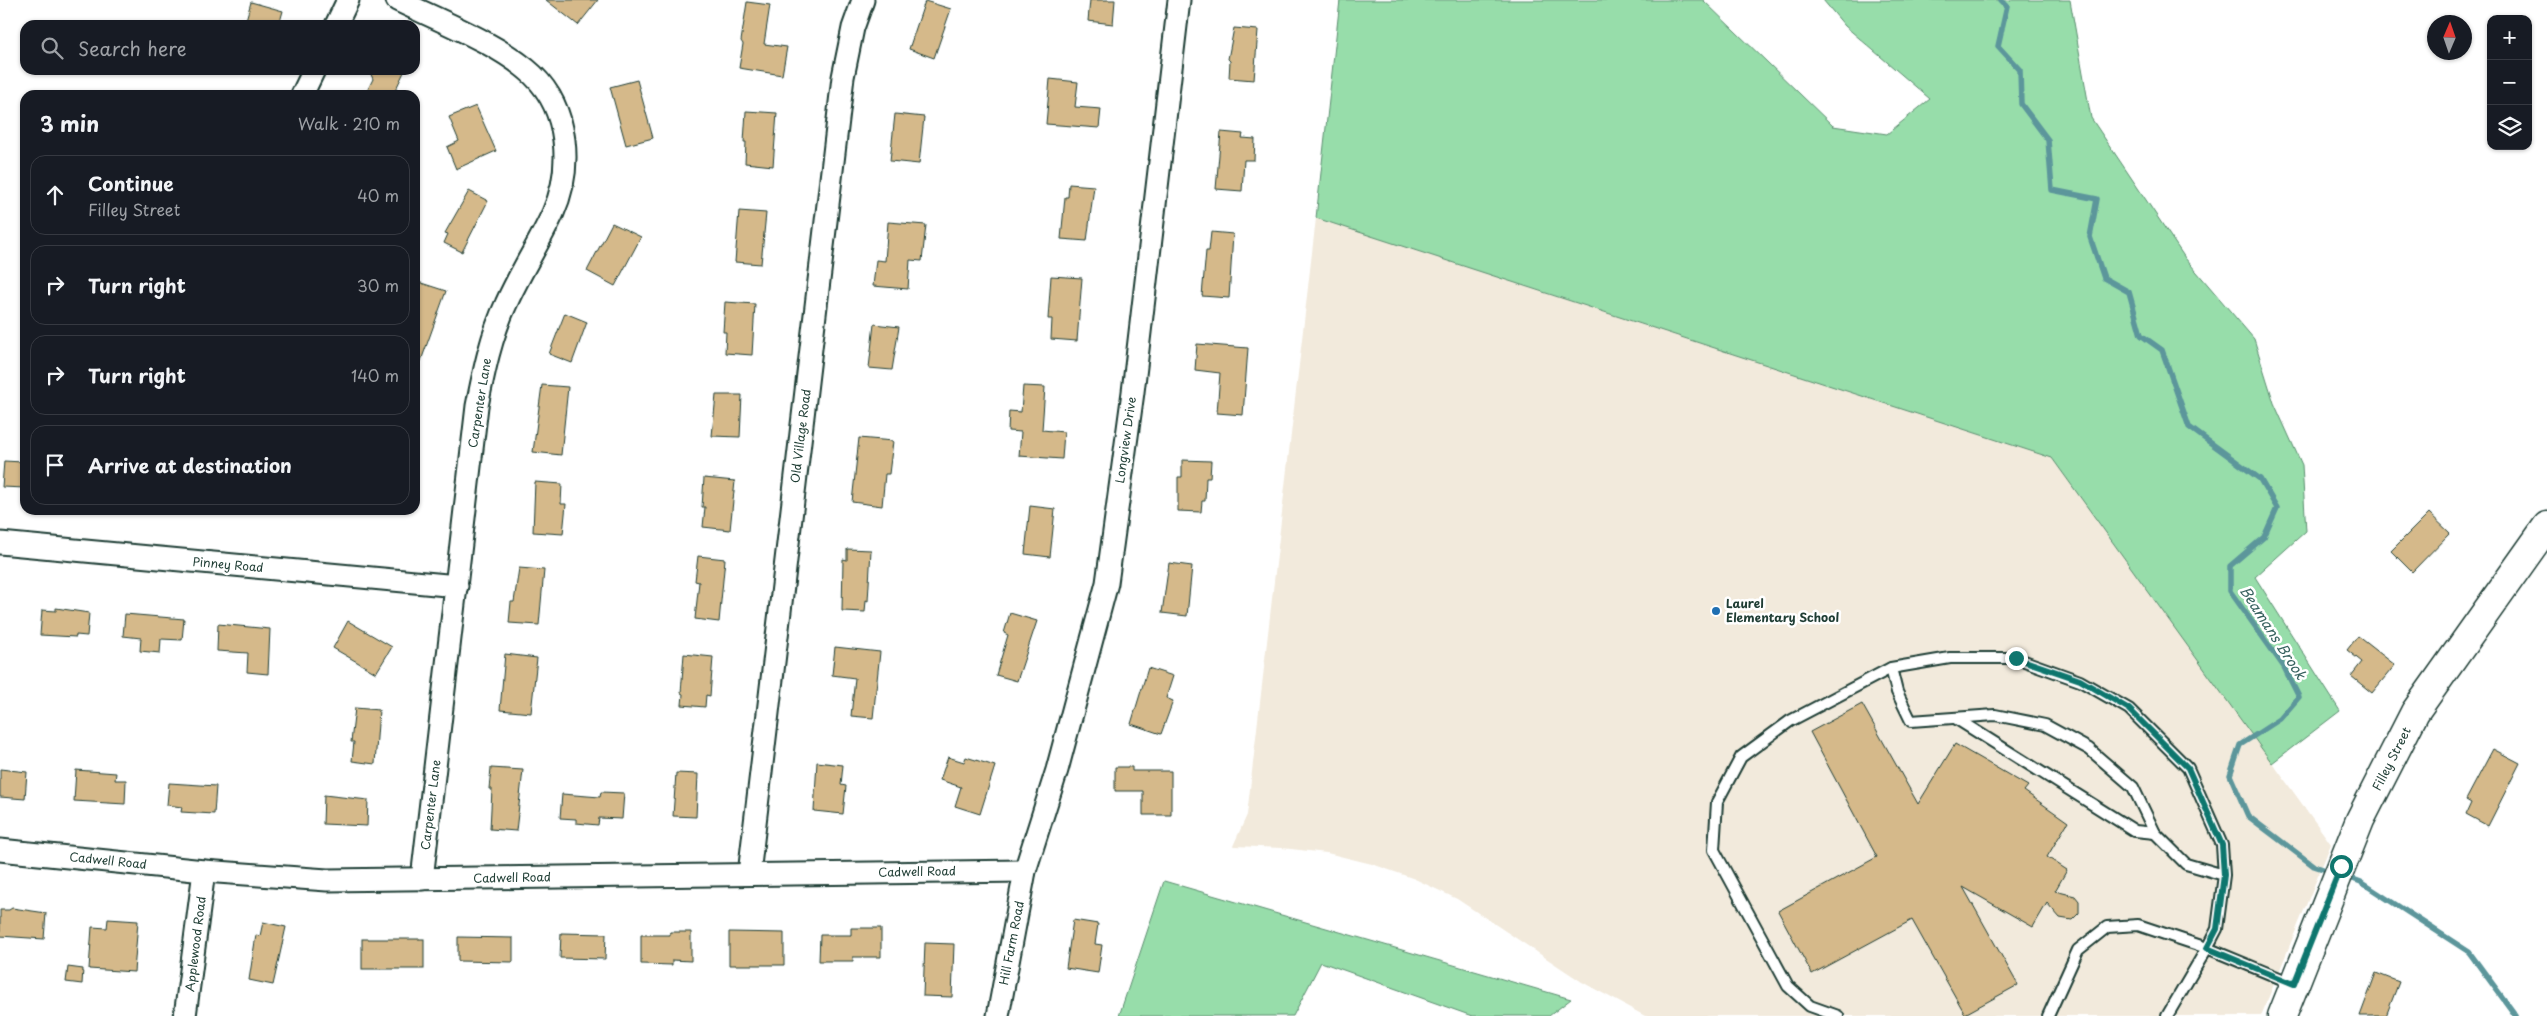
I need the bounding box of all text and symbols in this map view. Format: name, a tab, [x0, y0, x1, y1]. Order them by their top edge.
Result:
north arrow	[2427, 15, 2472, 60]
map controls	[2487, 15, 2532, 150]
button: +	[2487, 15, 2532, 60]
search box	[20, 20, 420, 75]
icon: search	[38, 34, 66, 62]
text: Search here	[78, 34, 187, 62]
button: −	[2487, 60, 2532, 105]
button: layers	[2487, 105, 2532, 150]
text: 3 min	[40, 107, 99, 139]
text: Walk · 210 m	[298, 111, 400, 135]
text: Continue	[88, 169, 174, 197]
icon: ahead	[41, 181, 69, 209]
text: 40 m	[357, 183, 399, 207]
text: Filley Street	[88, 197, 180, 221]
icon: right	[41, 271, 69, 299]
text: Turn right	[88, 271, 186, 299]
text: 30 m	[357, 273, 399, 297]
street label: Carpenter Lane	[463, 357, 495, 449]
icon: right	[41, 361, 69, 389]
text: Turn right	[88, 361, 186, 389]
text: 140 m	[351, 363, 399, 387]
street label: Old Village Road	[785, 388, 815, 484]
street label: Longview Drive	[1110, 395, 1140, 484]
icon: arrive	[41, 451, 69, 479]
text: Arrive at destination	[88, 451, 292, 479]
street label: Pinney Road	[192, 552, 264, 576]
water label: Beamans Brook	[2235, 582, 2312, 684]
place label: Laurel Elementary School	[1726, 594, 1839, 626]
marker: Laurel Elementary School	[1710, 605, 1722, 617]
route end	[2005, 647, 2028, 670]
street label: Filley Street	[2367, 724, 2415, 793]
street label: Carpenter Lane	[416, 759, 444, 851]
street label: Cadwell Road	[69, 847, 148, 873]
route start	[2330, 855, 2353, 878]
street label: Cadwell Road	[878, 861, 956, 881]
street label: Cadwell Road	[473, 867, 551, 887]
street label: Applewood Road	[180, 895, 210, 993]
street label: Hill Farm Road	[994, 899, 1028, 987]

